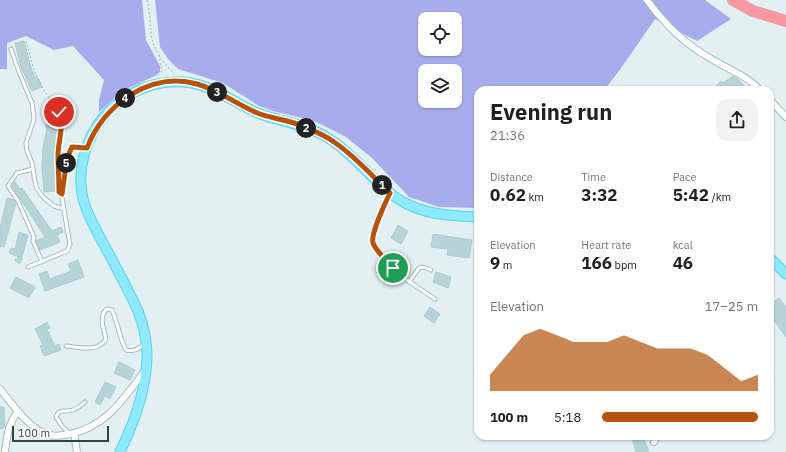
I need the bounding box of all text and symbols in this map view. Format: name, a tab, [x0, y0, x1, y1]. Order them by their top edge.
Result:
map controls	[418, 12, 462, 108]
button: locate	[418, 12, 462, 56]
button: layers	[418, 64, 462, 108]
pin: 3	[207, 82, 227, 102]
text: 3	[214, 85, 220, 99]
pin: 4	[115, 88, 135, 108]
text: 4	[122, 91, 128, 105]
pin	[42, 95, 76, 129]
text: Evening run	[490, 97, 612, 126]
button: share	[716, 99, 758, 141]
icon: check	[48, 101, 70, 123]
pin: 2	[296, 118, 316, 138]
text: 2	[303, 121, 309, 135]
text: 21:36	[490, 127, 525, 144]
pin: 5	[56, 153, 76, 173]
text: 5	[63, 156, 69, 170]
text: Distance	[490, 170, 533, 184]
text: Time	[581, 170, 606, 184]
text: Pace	[673, 170, 697, 184]
pin: 1	[372, 175, 392, 195]
text: 1	[379, 178, 385, 192]
text: 0.62	[490, 184, 526, 206]
text: 3:32	[581, 184, 618, 206]
text: 5:42	[673, 184, 709, 206]
text: km	[526, 190, 544, 204]
text: /km	[709, 190, 731, 204]
text: Elevation	[490, 238, 536, 252]
text: Heart rate	[581, 238, 631, 252]
text: kcal	[673, 238, 693, 252]
pin	[376, 251, 410, 285]
text: 9	[490, 252, 500, 274]
text: 166	[581, 252, 612, 274]
text: 46	[673, 252, 693, 274]
icon: arrive	[382, 257, 404, 279]
text: m	[500, 258, 512, 272]
text: bpm	[612, 258, 637, 272]
text: Elevation	[490, 298, 544, 315]
text: 17–25 m	[705, 298, 758, 315]
text: 100 m	[490, 409, 528, 426]
text: 5:18	[554, 409, 581, 426]
scale bar	[12, 424, 109, 443]
text: 100 m	[18, 426, 50, 440]

